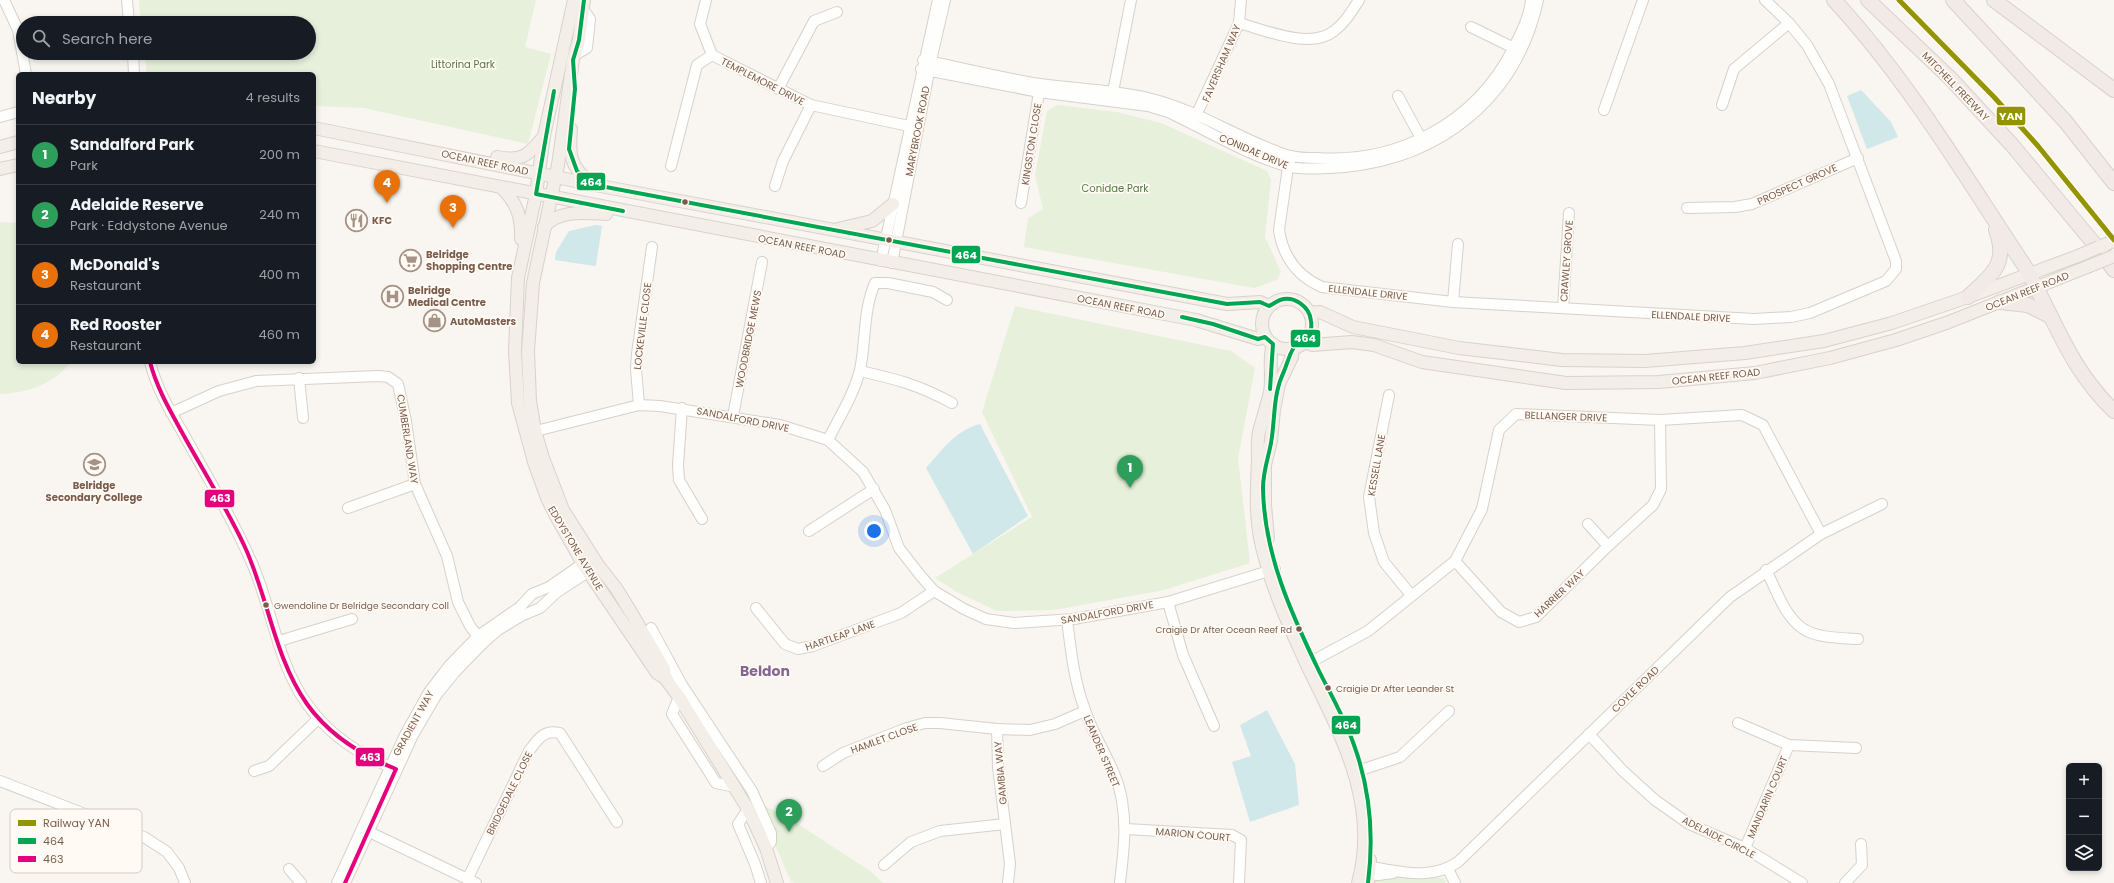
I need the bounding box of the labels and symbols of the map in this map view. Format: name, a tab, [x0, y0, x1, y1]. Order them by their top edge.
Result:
street label: FAVERSHAM WAY	[1198, 22, 1245, 104]
street label: MITCHELL FREEWAY	[1919, 48, 1993, 125]
street label: TEMPLEMORE DRIVE	[718, 54, 807, 109]
park label: Littorina Park	[431, 57, 496, 72]
street label: MARYBROOK ROAD	[901, 85, 934, 177]
street label: KINGSTON CLOSE	[1018, 102, 1045, 186]
line badge: YAN	[1996, 106, 2026, 126]
text: YAN	[1999, 108, 2023, 124]
street label: CONIDAE DRIVE	[1217, 130, 1291, 173]
street label: OCEAN REEF ROAD	[440, 146, 530, 179]
street label: PROSPECT GROVE	[1755, 160, 1840, 209]
pin: 4	[374, 170, 400, 203]
line badge: 464	[576, 172, 606, 191]
text: 464	[580, 174, 603, 190]
park label: Conidae Park	[1082, 181, 1149, 196]
pin: 3	[440, 195, 466, 228]
unlabelled marker	[680, 197, 690, 207]
restaurant icon: KFC	[343, 207, 369, 233]
place label: KFC	[372, 213, 392, 228]
street label: CRAWLEY GROVE	[1556, 220, 1577, 302]
street label: OCEAN REEF ROAD	[757, 231, 847, 262]
unlabelled marker	[884, 235, 894, 245]
line badge: 464	[951, 245, 981, 264]
supermarket icon: Belridge Shopping Centre	[398, 247, 424, 273]
place label: Belridge Shopping Centre	[426, 247, 512, 274]
text: 464	[955, 247, 978, 263]
street label: OCEAN REEF ROAD	[1983, 268, 2071, 315]
street label: ELLENDALE DRIVE	[1328, 281, 1408, 304]
street label: LOCKEVILLE CLOSE	[630, 282, 655, 370]
hospital icon: Belridge Medical Centre	[380, 283, 406, 309]
place label: Belridge Medical Centre	[408, 283, 486, 310]
street label: WOODBRIDGE MEWS	[732, 289, 765, 389]
street label: OCEAN REEF ROAD	[1076, 291, 1166, 322]
street label: ELLENDALE DRIVE	[1651, 307, 1731, 326]
shop icon: AutoMasters	[421, 308, 447, 334]
place label: AutoMasters	[450, 314, 517, 329]
line badge: 464	[1290, 329, 1321, 348]
text: 464	[1294, 330, 1317, 346]
street label: OCEAN REEF ROAD	[1671, 364, 1761, 389]
street label: CUMBERLAND WAY	[393, 393, 422, 485]
street label: SANDALFORD DRIVE	[695, 403, 790, 436]
street label: BELLANGER DRIVE	[1524, 408, 1608, 425]
street label: KESSELL LANE	[1364, 433, 1389, 497]
school or university icon: Belridge Secondary College	[81, 452, 107, 478]
pin: 1	[1117, 455, 1143, 488]
place label: Belridge Secondary College	[46, 478, 142, 505]
line badge: 463	[204, 489, 235, 508]
text: 463	[209, 490, 231, 506]
street label: EDDYSTONE AVENUE	[544, 503, 607, 594]
your location	[864, 521, 884, 541]
street label: HARRIER WAY	[1531, 566, 1588, 621]
street label: SANDALFORD DRIVE	[1059, 597, 1155, 628]
marker: Gwendoline Dr Belridge Secondary Coll	[261, 600, 271, 610]
place label: Gwendoline Dr Belridge Secondary Coll	[274, 600, 449, 612]
street label: HARTLEAP LANE	[803, 616, 877, 654]
place label: Craigie Dr After Ocean Reef Rd	[1155, 624, 1292, 636]
marker: Craigie Dr After Ocean Reef Rd	[1294, 624, 1304, 634]
district label: Beldon	[740, 661, 790, 681]
street label: COYLE ROAD	[1608, 663, 1663, 716]
marker: Craigie Dr After Leander St	[1323, 683, 1333, 693]
place label: Craigie Dr After Leander St	[1336, 683, 1454, 695]
street label: GRADIENT WAY	[389, 688, 438, 759]
street label: LEANDER STREET	[1080, 713, 1124, 790]
line badge: 464	[1331, 715, 1361, 735]
text: 464	[1335, 717, 1358, 733]
street label: HAMLET CLOSE	[848, 719, 920, 758]
street label: GAMBIA WAY	[990, 741, 1011, 805]
line badge: 463	[355, 747, 385, 767]
text: 463	[359, 749, 381, 765]
street label: BRIDGEDALE CLOSE	[483, 749, 536, 838]
street label: MANDARIN COURT	[1743, 753, 1792, 841]
pin: 2	[776, 799, 802, 832]
legend	[10, 809, 142, 873]
street label: ADELAIDE CIRCLE	[1679, 812, 1758, 862]
text: Railway YAN	[43, 815, 110, 831]
street label: MARION COURT	[1155, 824, 1232, 845]
text: 464	[43, 833, 64, 849]
text: 463	[43, 851, 63, 867]

